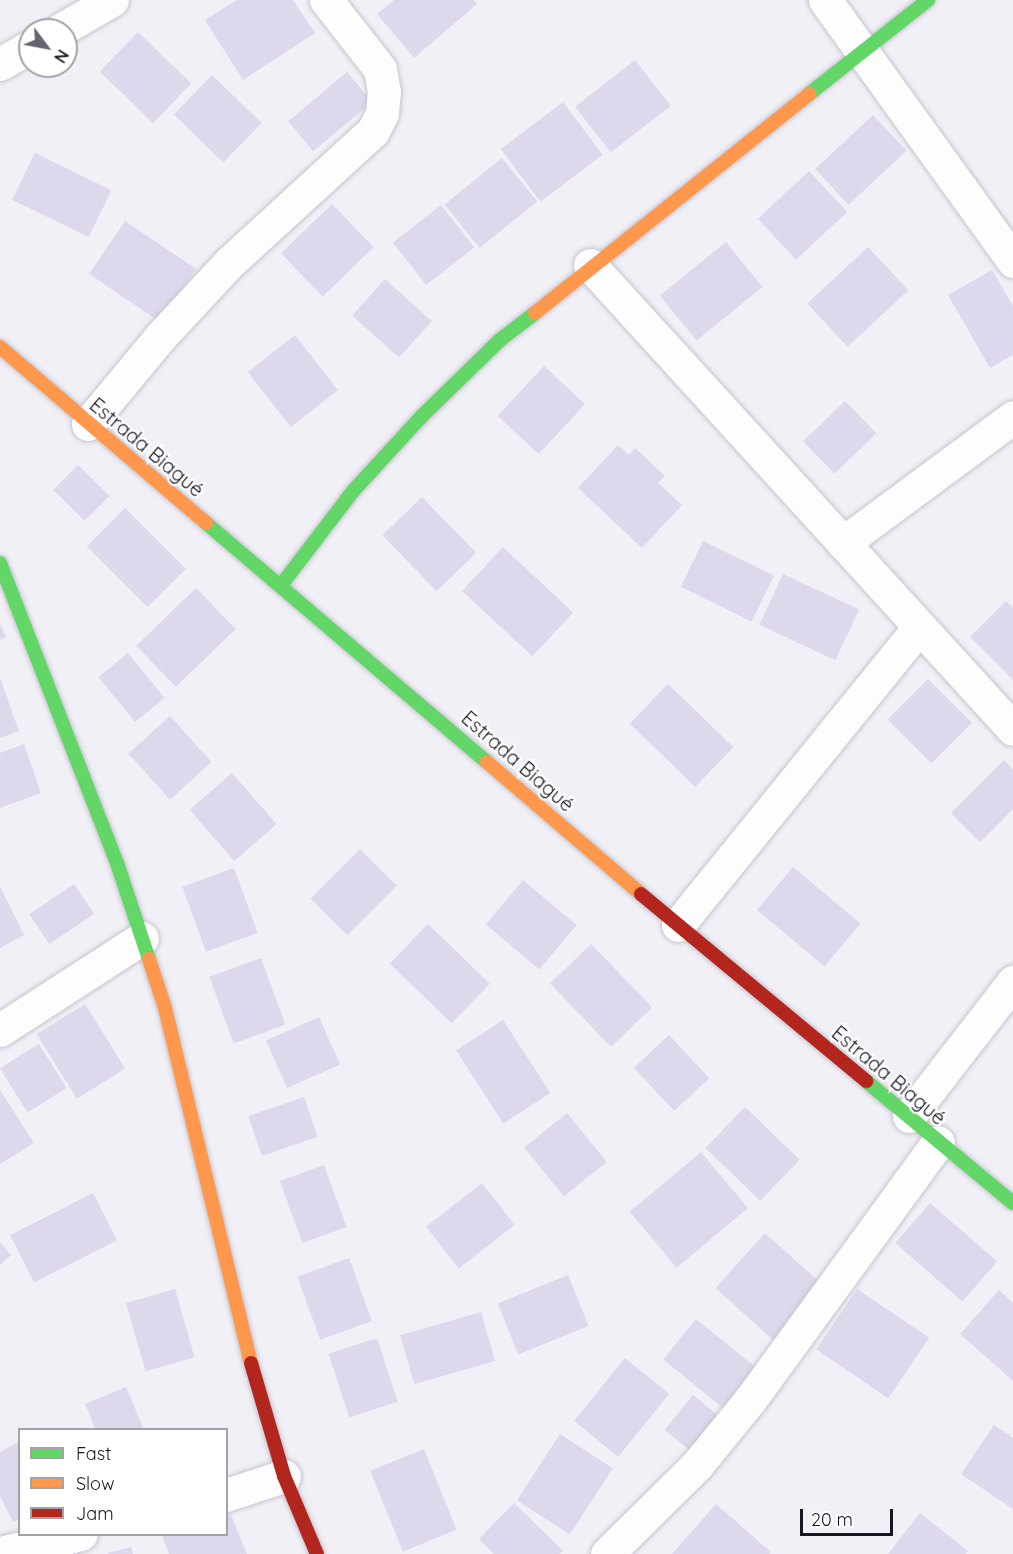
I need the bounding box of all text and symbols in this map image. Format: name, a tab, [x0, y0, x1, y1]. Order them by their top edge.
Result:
north arrow	[18, 18, 78, 78]
text: N	[50, 46, 73, 67]
street label: Estrada Biagué	[85, 392, 209, 502]
street label: Estrada Biagué	[457, 706, 579, 816]
street label: Estrada Biagué	[827, 1020, 951, 1130]
legend	[18, 1428, 228, 1536]
text: Fast	[76, 1442, 111, 1465]
text: Slow	[76, 1472, 114, 1495]
scale bar	[803, 1497, 896, 1535]
text: Jam	[76, 1502, 114, 1525]
text: 20 m	[811, 1508, 853, 1531]

